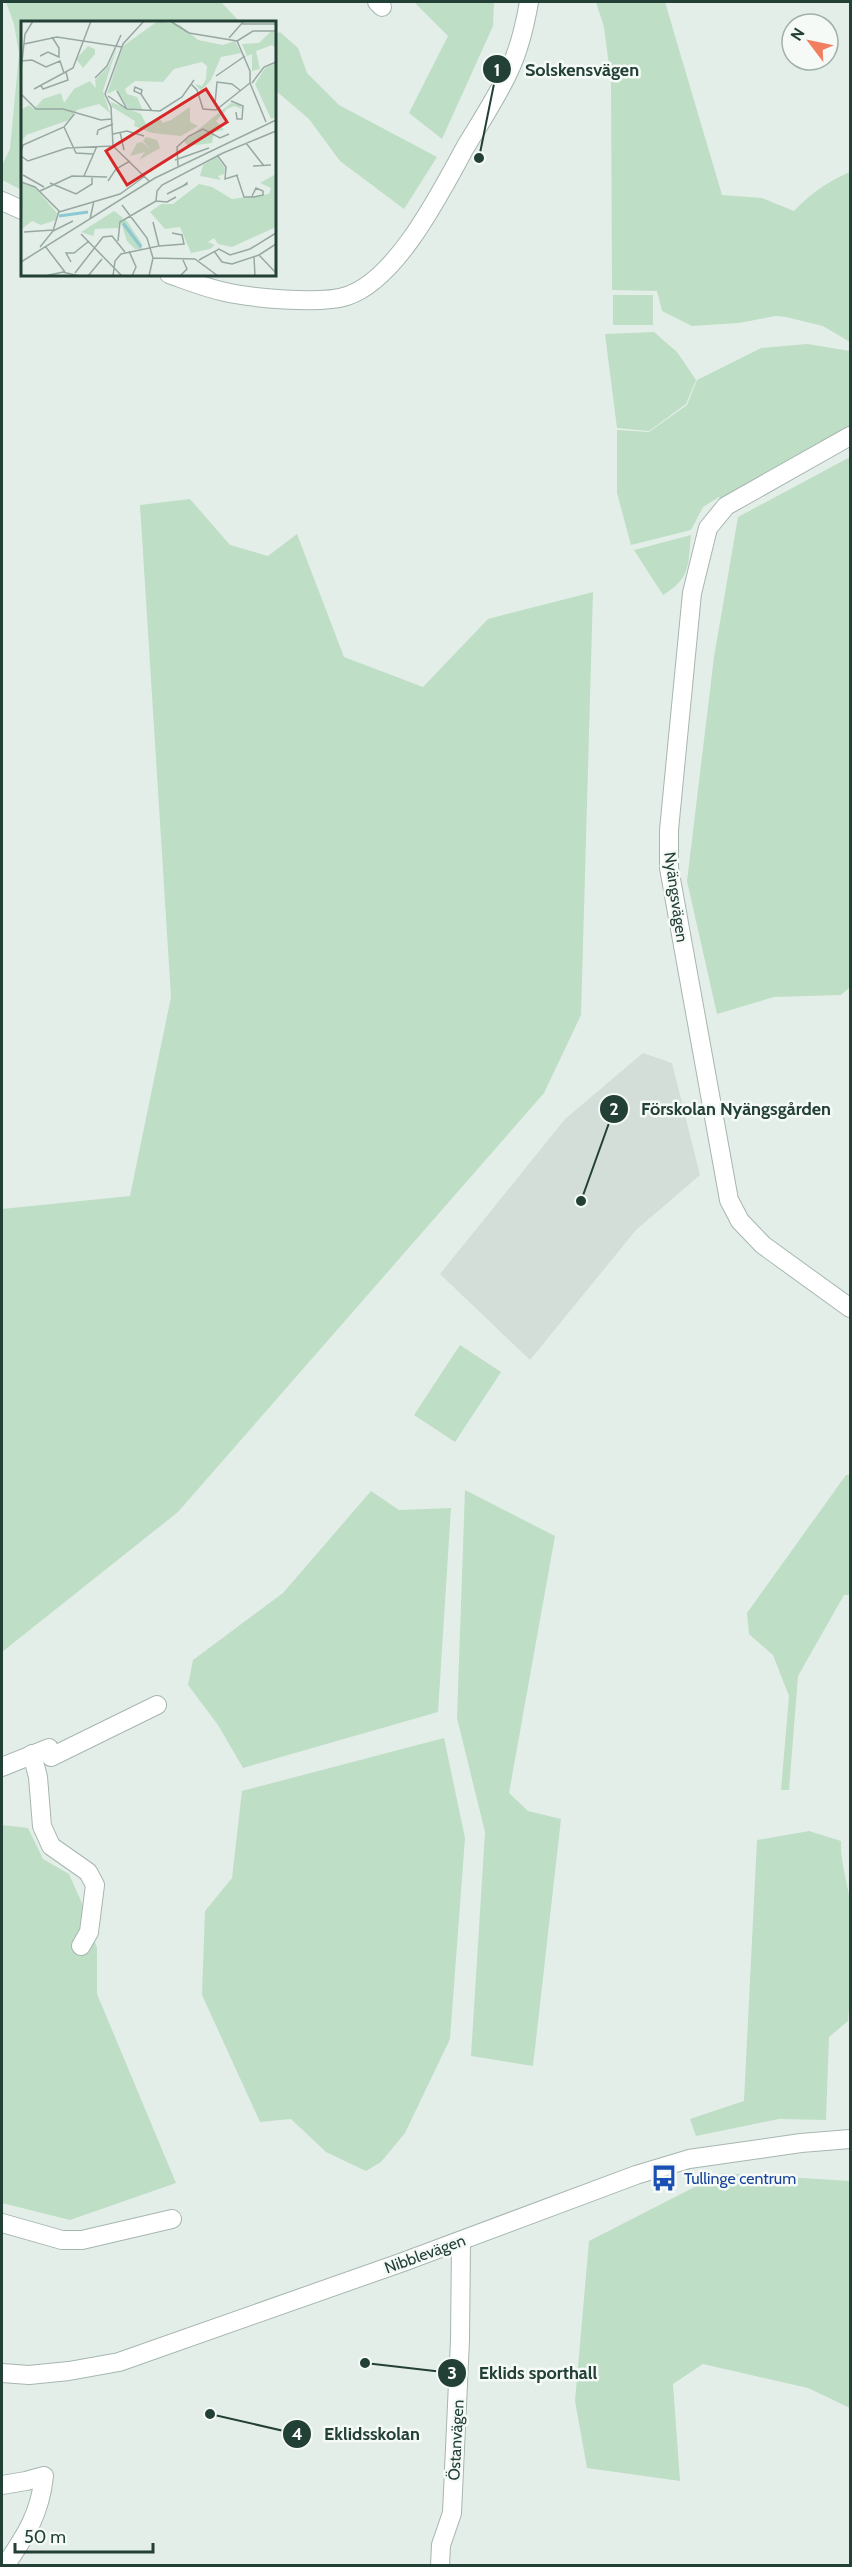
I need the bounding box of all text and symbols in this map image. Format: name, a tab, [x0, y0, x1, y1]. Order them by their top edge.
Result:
north arrow	[780, 12, 840, 72]
inset map	[21, 21, 276, 276]
text: N	[787, 24, 809, 44]
callout: Solskensvägen	[482, 51, 651, 87]
text: 1	[494, 59, 500, 81]
text: Solskensvägen	[525, 59, 639, 81]
street label: Nyängsvägen	[660, 851, 692, 943]
callout: Förskolan Nyängsgården	[599, 1091, 843, 1127]
text: 2	[609, 1098, 619, 1120]
text: Förskolan Nyängsgården	[641, 1098, 831, 1120]
bus stop icon: Tullinge centrum	[649, 2163, 679, 2193]
place label: Tullinge centrum	[684, 2169, 796, 2188]
street label: Nibblevägen	[382, 2231, 468, 2277]
callout: Eklids sporthall	[437, 2355, 609, 2391]
text: 3	[447, 2362, 457, 2384]
text: Eklids sporthall	[479, 2362, 598, 2384]
street label: Östanvägen	[444, 2399, 468, 2481]
callout: Eklidsskolan	[282, 2416, 432, 2452]
text: 4	[291, 2423, 303, 2445]
text: Eklidsskolan	[324, 2423, 420, 2445]
scale bar	[15, 2516, 153, 2554]
text: 50 m	[24, 2526, 66, 2548]

